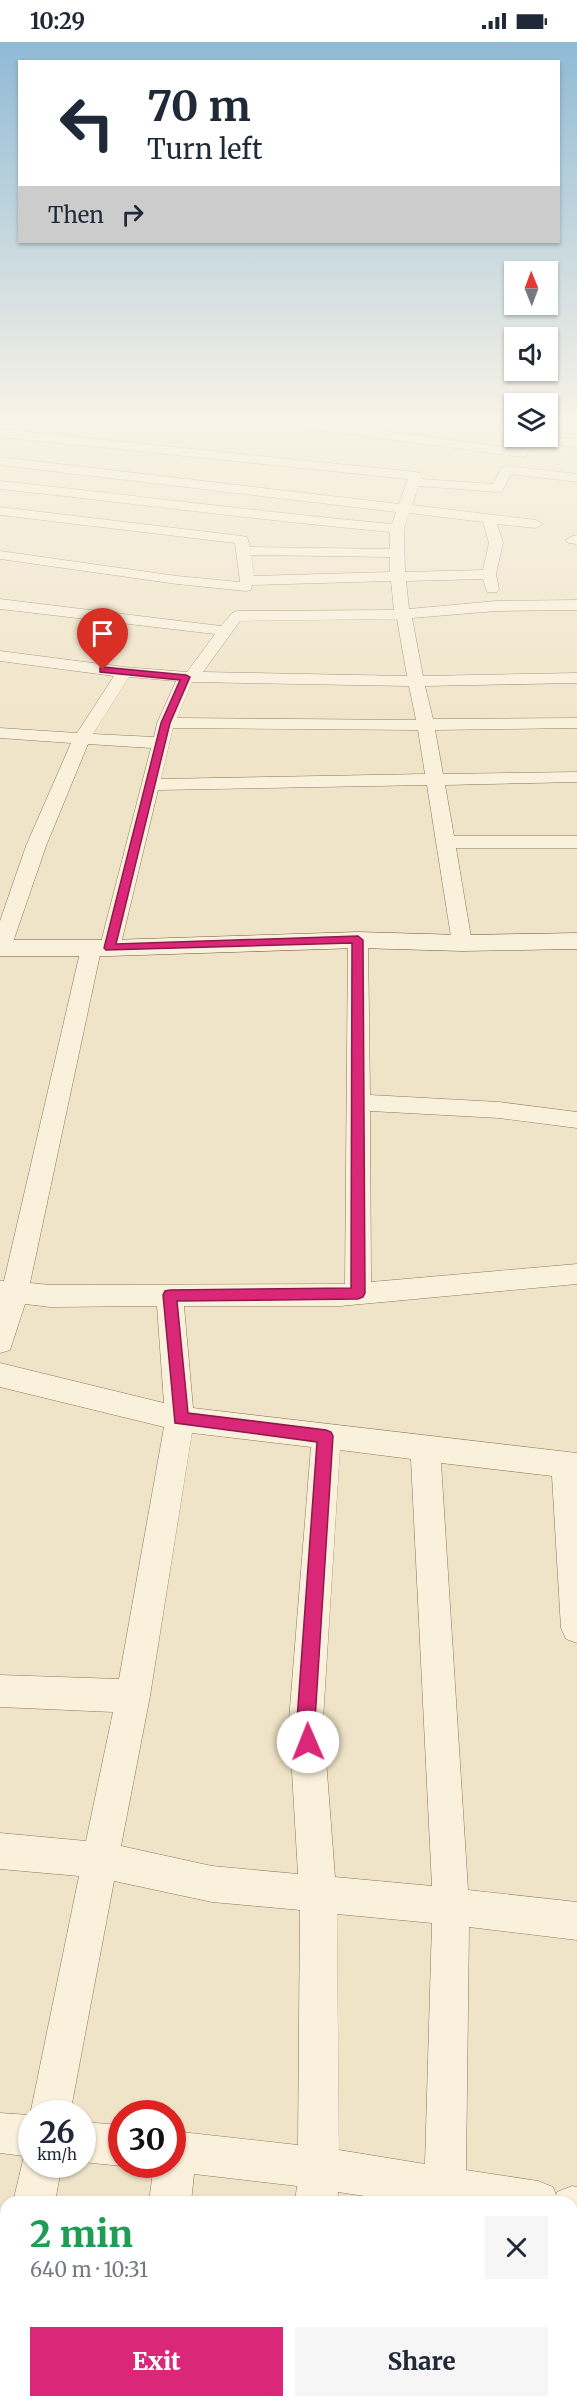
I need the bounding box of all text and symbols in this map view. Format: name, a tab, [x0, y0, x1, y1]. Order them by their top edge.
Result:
text: 10:29	[30, 7, 85, 35]
text: 70 m	[147, 80, 251, 132]
icon: left	[48, 84, 126, 162]
text: Turn left	[147, 132, 262, 166]
icon: right	[116, 198, 149, 231]
text: Then	[48, 201, 104, 229]
north arrow	[504, 261, 558, 315]
map controls	[504, 261, 558, 447]
button: sound	[504, 327, 558, 381]
button: layers	[504, 393, 558, 447]
pin	[77, 608, 128, 670]
icon: arrive	[86, 617, 119, 650]
position arrow	[276, 1710, 340, 1774]
speed limit sign: 30	[108, 2100, 186, 2178]
text: 26	[39, 2113, 75, 2151]
text: km/h	[37, 2145, 77, 2164]
text: 2 min	[30, 2212, 133, 2257]
button: close	[485, 2216, 548, 2279]
text: 640 m · 10:31	[30, 2257, 148, 2282]
button: Exit	[30, 2327, 283, 2396]
button: Share	[295, 2327, 548, 2396]

